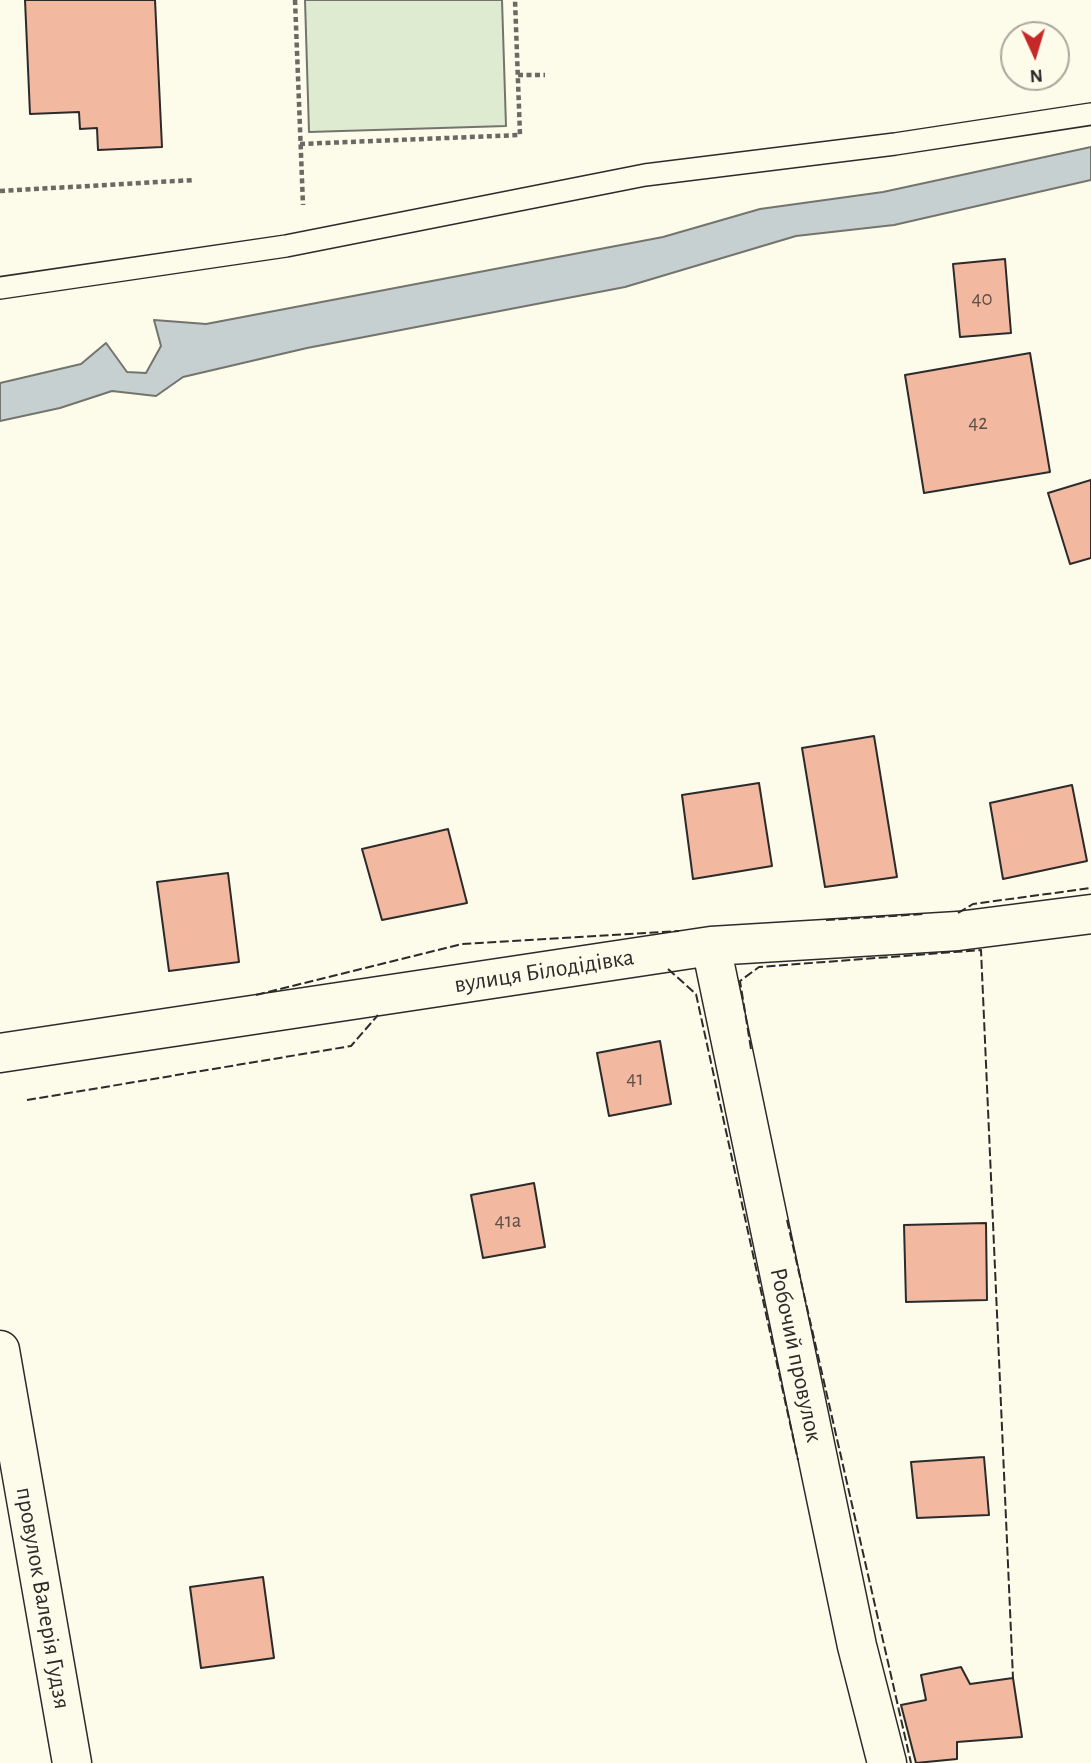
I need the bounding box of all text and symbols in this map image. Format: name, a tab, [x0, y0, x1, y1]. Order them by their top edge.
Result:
north arrow	[1000, 21, 1070, 91]
text: N	[1029, 66, 1044, 85]
house number: 40	[971, 286, 993, 312]
house number: 42	[968, 410, 988, 436]
street label: вулиця Білодідівка	[452, 943, 636, 999]
house number: 41	[626, 1066, 644, 1092]
house number: 41а	[495, 1208, 521, 1234]
street label: Робочий провулок	[763, 1265, 829, 1445]
street label: провулок Валерія Гудзя	[9, 1485, 77, 1711]

